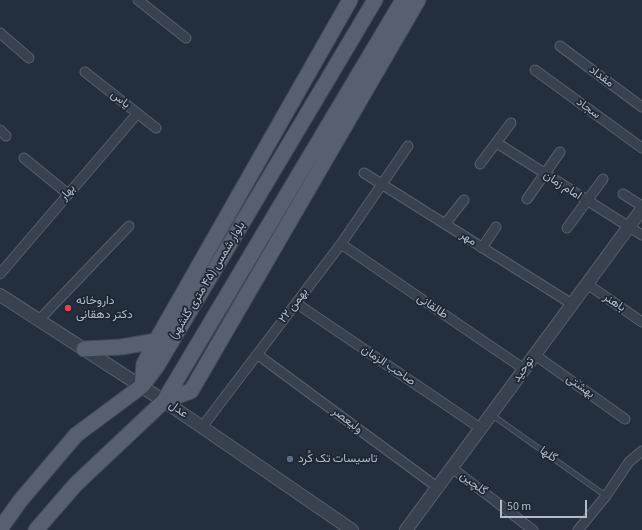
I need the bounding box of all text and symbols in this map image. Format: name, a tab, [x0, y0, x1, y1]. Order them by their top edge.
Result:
street label: مقداد	[586, 63, 616, 91]
street label: یاس	[107, 88, 133, 112]
street label: سجاد	[573, 95, 603, 123]
street label: امام زمان	[540, 168, 584, 204]
street label: بهار	[57, 182, 79, 204]
street label: بلوار شمس (۴۵ متری گلشهر)	[167, 219, 249, 343]
street label: مهر	[457, 228, 479, 250]
street label: ۲۲ بهمن	[276, 286, 312, 326]
street label: باهنر	[600, 290, 628, 316]
street label: طالقانی	[414, 291, 450, 323]
place label: داروخانه دکتر دهقانی	[76, 294, 133, 322]
marker: داروخانه دکتر دهقانی	[63, 303, 73, 313]
street label: صاحب الزمان	[358, 343, 418, 389]
street label: توحید	[510, 355, 538, 385]
street label: بهشتی	[563, 372, 597, 402]
street label: عدل	[166, 398, 190, 422]
street label: ولیعصر	[329, 405, 365, 437]
street label: گلها	[536, 444, 560, 466]
place label: تاسیسات تک کُرد	[298, 452, 378, 466]
marker: تاسیسات تک کُرد	[285, 454, 295, 464]
street label: گلچین	[456, 469, 490, 499]
scale bar	[502, 492, 589, 518]
text: 50 m	[507, 498, 531, 515]

